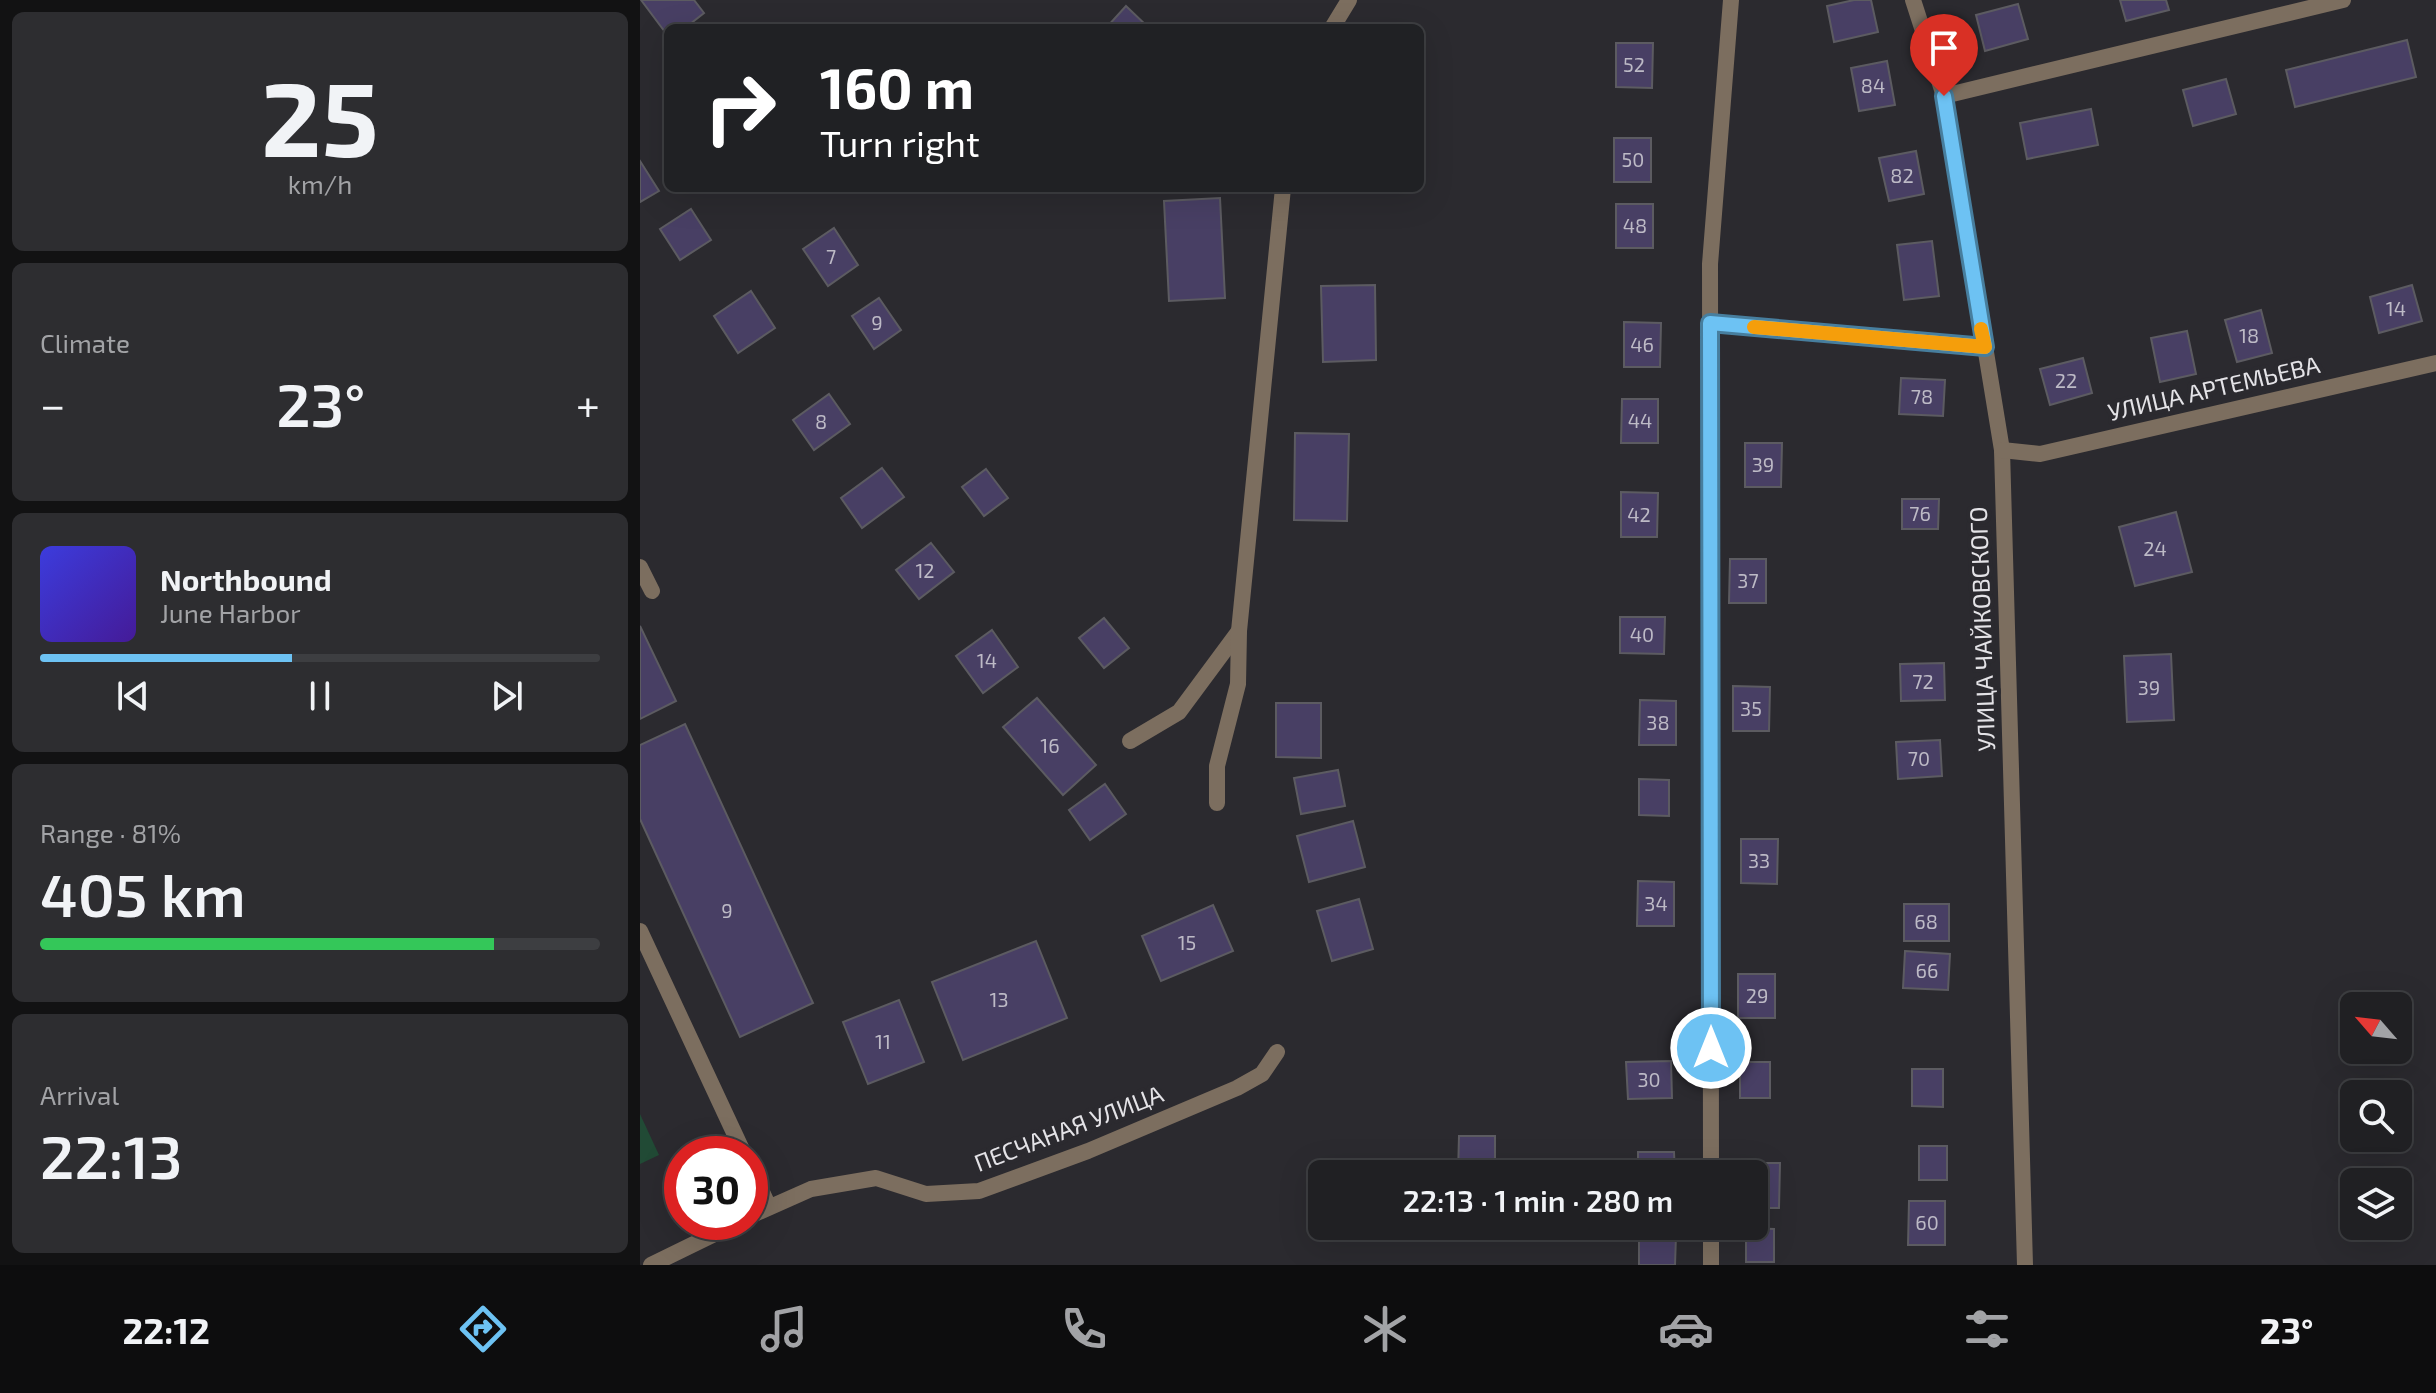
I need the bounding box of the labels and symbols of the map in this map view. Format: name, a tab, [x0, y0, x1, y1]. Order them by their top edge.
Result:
pin	[1910, 14.0, 1978, 96]
house number: 52	[1623, 52, 1645, 76]
house number: 84	[1861, 73, 1885, 97]
house number: 50	[1622, 147, 1644, 171]
house number: 82	[1890, 163, 1914, 187]
house number: 48	[1623, 213, 1647, 237]
house number: 7	[826, 244, 836, 268]
house number: 14	[2386, 296, 2406, 320]
house number: 9	[871, 310, 883, 334]
house number: 18	[2239, 323, 2259, 347]
house number: 46	[1630, 332, 1654, 356]
street label: УЛИЦА АРТЕМЬЕВА	[2105, 349, 2322, 426]
house number: 22	[2055, 368, 2077, 392]
house number: 78	[1911, 384, 1933, 408]
house number: 44	[1628, 408, 1652, 432]
house number: 8	[815, 409, 827, 433]
house number: 39	[1752, 452, 1774, 476]
house number: 76	[1909, 501, 1931, 525]
house number: 42	[1627, 502, 1651, 526]
street label: УЛИЦА ЧАЙКОВСКОГО	[1963, 506, 2000, 752]
house number: 24	[2143, 536, 2167, 560]
house number: 12	[915, 558, 935, 582]
house number: 37	[1737, 568, 1759, 592]
house number: 40	[1630, 622, 1654, 646]
house number: 14	[977, 648, 997, 672]
house number: 72	[1912, 669, 1934, 693]
house number: 39	[2138, 675, 2160, 699]
house number: 35	[1740, 696, 1762, 720]
house number: 38	[1646, 710, 1670, 734]
house number: 16	[1040, 733, 1060, 757]
house number: 70	[1908, 746, 1930, 770]
house number: 33	[1748, 848, 1770, 872]
house number: 34	[1644, 891, 1668, 915]
house number: 9	[721, 898, 733, 922]
house number: 68	[1914, 909, 1938, 933]
house number: 15	[1178, 930, 1196, 954]
house number: 66	[1916, 958, 1938, 982]
house number: 29	[1746, 983, 1768, 1007]
house number: 13	[989, 987, 1009, 1011]
north arrow	[2340, 992, 2412, 1064]
position arrow	[1669, 1006, 1753, 1090]
house number: 11	[875, 1029, 891, 1053]
house number: 30	[1637, 1067, 1661, 1091]
street label: ПЕСЧАНАЯ УЛИЦА	[970, 1078, 1167, 1177]
speed limit sign: 30	[664, 1136, 768, 1240]
house number: 60	[1915, 1210, 1939, 1234]

